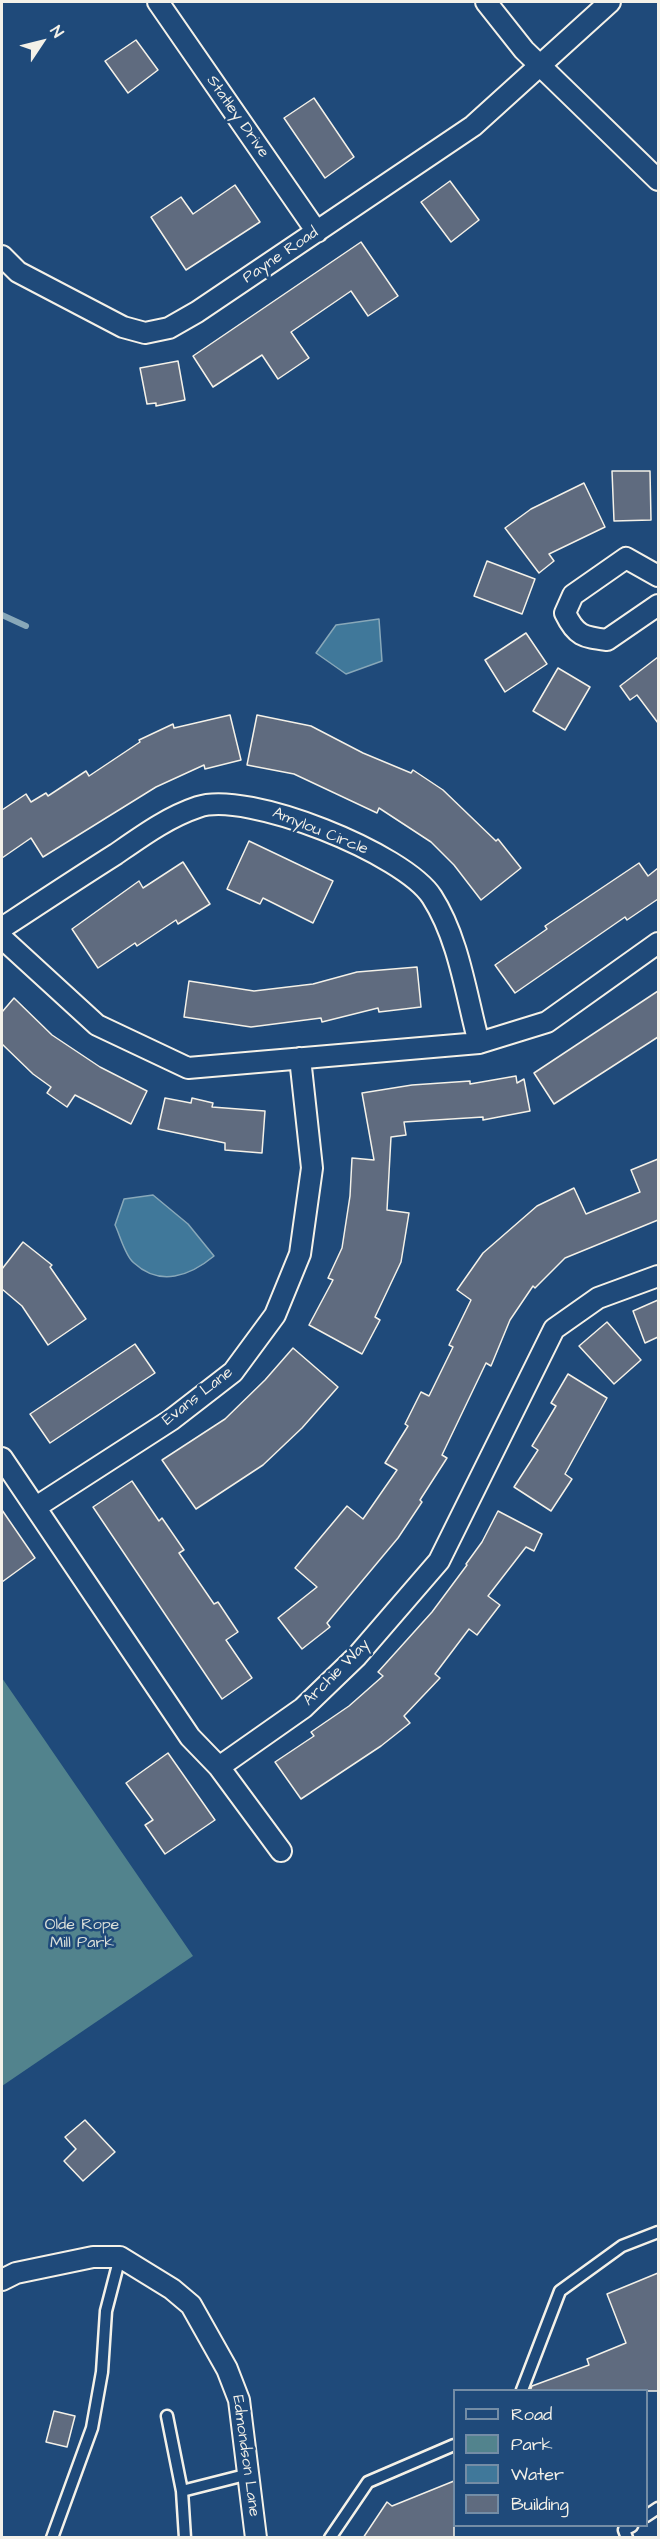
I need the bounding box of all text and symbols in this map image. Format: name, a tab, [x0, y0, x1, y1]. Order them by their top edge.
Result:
north arrow	[12, 12, 72, 72]
text: N	[45, 21, 69, 42]
street label: Statley Drive	[202, 72, 272, 162]
street label: Payne Road	[240, 224, 322, 288]
street label: Amylou Circle	[269, 804, 371, 860]
street label: Evans Lane	[159, 1364, 237, 1430]
street label: Archie Way	[300, 1636, 374, 1710]
park label: Olde Rope Mill Park	[45, 1916, 119, 1954]
legend	[453, 2389, 648, 2527]
street label: Edmondson Lane	[227, 2394, 263, 2518]
text: Road	[511, 2402, 552, 2427]
text: Park	[511, 2432, 553, 2457]
text: Water	[511, 2462, 564, 2487]
text: Building	[511, 2492, 569, 2517]

